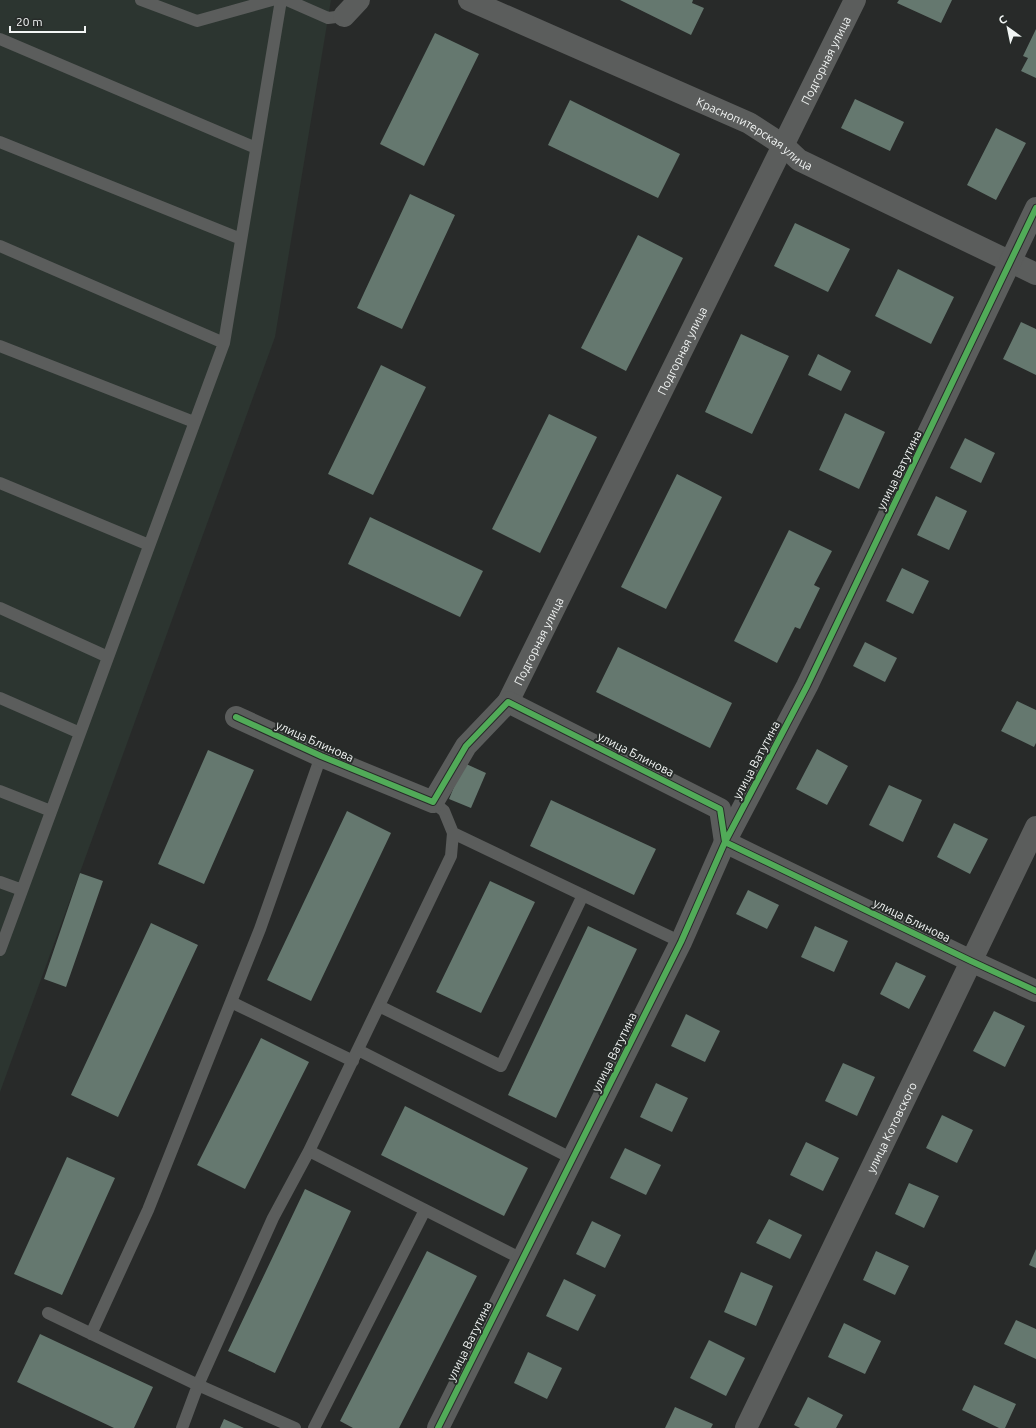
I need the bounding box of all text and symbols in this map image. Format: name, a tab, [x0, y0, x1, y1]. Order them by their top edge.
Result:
scale bar	[10, 8, 85, 34]
north arrow	[988, 8, 1028, 48]
text: С	[996, 13, 1009, 27]
street label: Подгорная улица	[798, 14, 852, 106]
text: 20 m	[16, 15, 43, 28]
street label: Краснопитерская улица	[695, 94, 815, 172]
street label: Подгорная улица	[654, 304, 709, 397]
street label: улица Ватутина	[874, 428, 924, 512]
street label: Подгорная улица	[511, 595, 565, 687]
street label: улица Блинова	[274, 718, 356, 764]
street label: улица Ватутина	[730, 719, 782, 801]
street label: улица Блинова	[596, 729, 676, 779]
street label: улица Блинова	[871, 896, 953, 944]
street label: улица Ватутина	[589, 1010, 639, 1094]
street label: улица Котовского	[864, 1080, 919, 1175]
street label: улица Ватутина	[444, 1299, 494, 1383]

